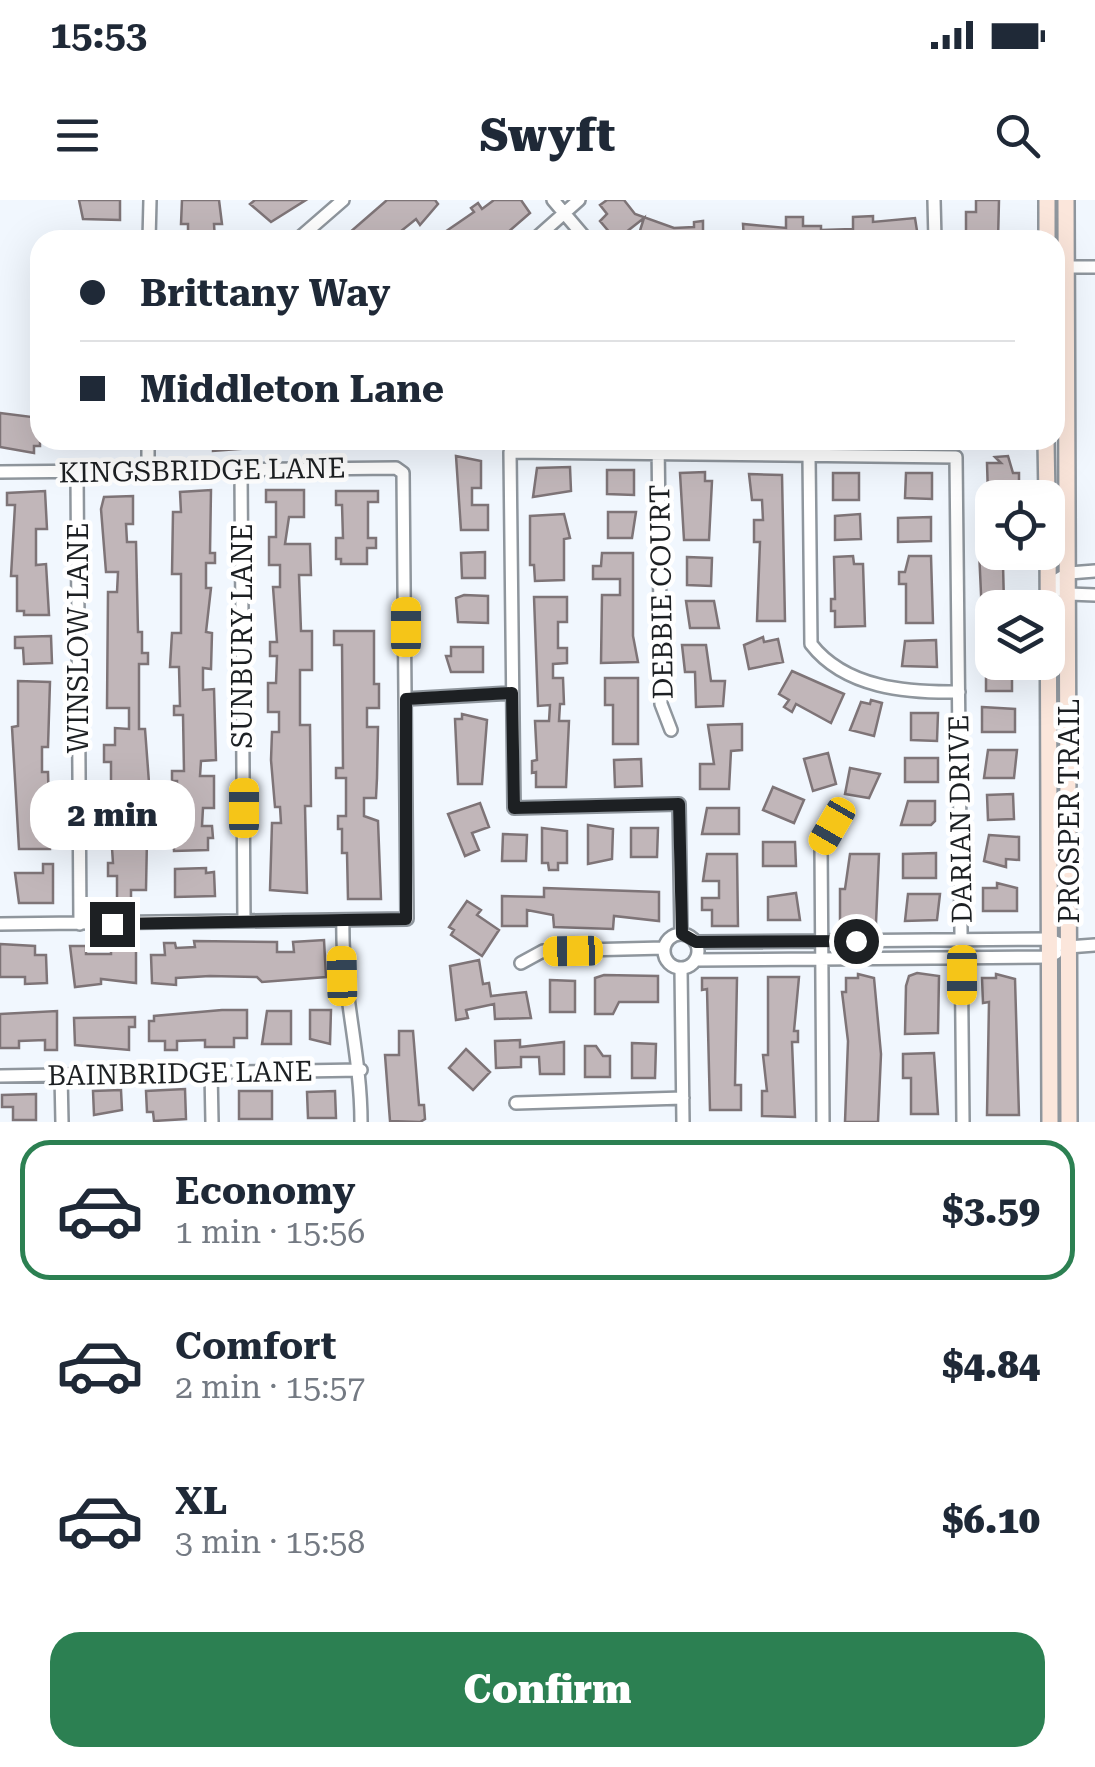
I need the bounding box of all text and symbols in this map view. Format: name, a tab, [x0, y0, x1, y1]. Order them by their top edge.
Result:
text: 15:53	[50, 13, 147, 57]
icon: menu	[50, 108, 105, 163]
icon: search	[990, 108, 1045, 163]
text: Swyft	[480, 109, 615, 162]
text: Brittany Way	[140, 271, 390, 315]
text: Middleton Lane	[140, 367, 444, 411]
street label: KINGSBRIDGE LANE	[58, 451, 346, 490]
map controls	[975, 480, 1065, 680]
button: locate	[975, 480, 1065, 570]
street label: DEBBIE COURT	[643, 484, 680, 700]
street label: WINSLOW LANE	[62, 523, 95, 753]
street label: SUNBURY LANE	[226, 523, 259, 749]
button: layers	[975, 590, 1065, 680]
car	[391, 597, 421, 657]
street label: PROSPER TRAIL	[1053, 699, 1086, 923]
street label: DARIAN DRIVE	[942, 714, 979, 924]
car	[229, 778, 259, 838]
callout: 2 min	[29, 779, 194, 849]
car	[804, 793, 860, 859]
text: 2 min	[68, 796, 157, 834]
route end	[90, 902, 135, 947]
route start	[834, 919, 879, 964]
car	[543, 935, 603, 967]
car	[947, 945, 977, 1005]
car	[326, 946, 358, 1006]
street label: BAINBRIDGE LANE	[47, 1055, 313, 1092]
icon: car	[55, 1165, 145, 1255]
text: Economy	[175, 1169, 355, 1213]
text: $3.59	[942, 1188, 1040, 1232]
text: 1 min · 15:56	[175, 1213, 365, 1251]
icon: car	[55, 1320, 145, 1410]
text: Comfort	[175, 1324, 336, 1368]
text: $4.84	[942, 1343, 1040, 1387]
text: 2 min · 15:57	[175, 1368, 365, 1406]
icon: car	[55, 1475, 145, 1565]
text: XL	[175, 1479, 227, 1523]
text: $6.10	[942, 1498, 1040, 1542]
text: 3 min · 15:58	[175, 1523, 365, 1561]
button: Confirm	[50, 1632, 1045, 1747]

